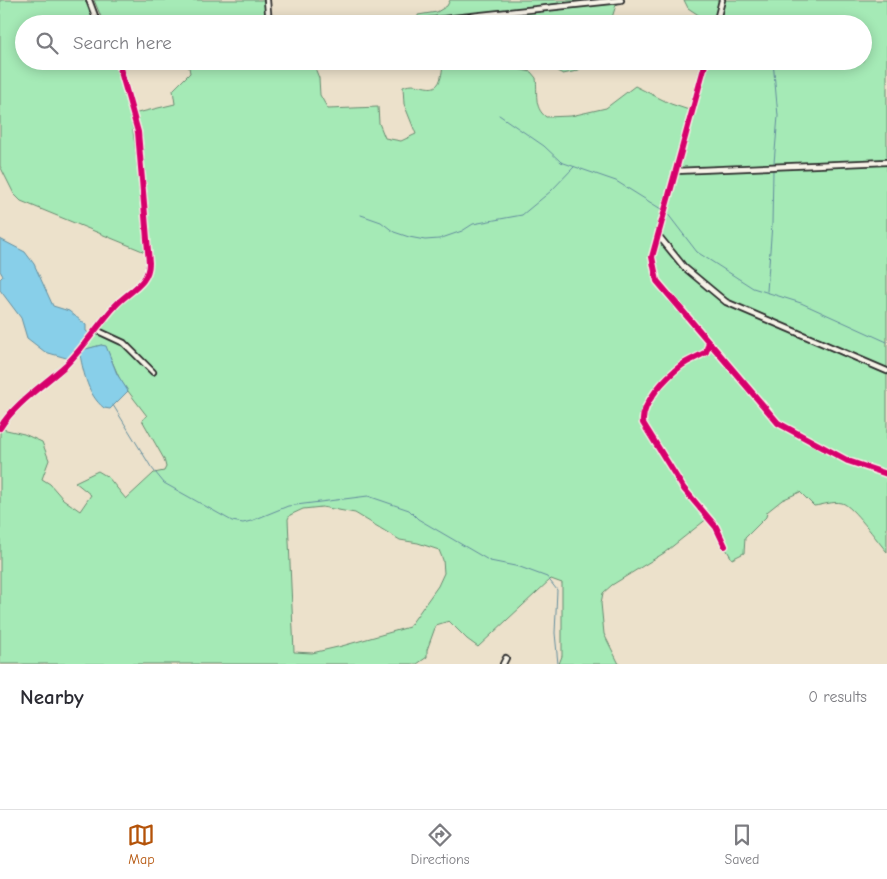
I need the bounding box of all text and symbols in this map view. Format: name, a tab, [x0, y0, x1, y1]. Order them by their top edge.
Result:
search box	[15, 15, 872, 70]
icon: search	[33, 29, 61, 57]
text: Search here	[73, 32, 172, 54]
text: Nearby	[20, 685, 84, 709]
text: 0 results	[808, 688, 867, 706]
tab: Map	[127, 821, 155, 868]
tab: Directions	[410, 821, 470, 868]
tab: Saved	[725, 821, 760, 868]

